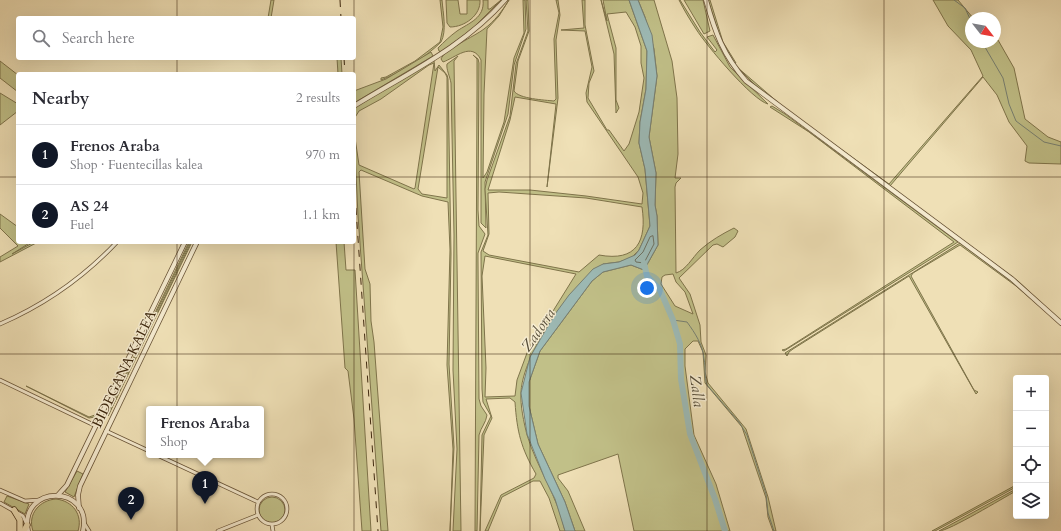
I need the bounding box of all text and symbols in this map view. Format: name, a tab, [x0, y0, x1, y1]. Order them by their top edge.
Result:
north arrow	[965, 12, 1001, 48]
search box	[16, 16, 356, 60]
icon: search	[30, 27, 52, 49]
text: Search here	[62, 28, 135, 48]
text: Nearby	[32, 87, 89, 110]
text: 2 results	[296, 89, 340, 107]
text: Frenos Araba	[70, 136, 160, 156]
text: 1	[42, 146, 48, 164]
text: 970 m	[306, 146, 340, 164]
text: Shop · Fuentecillas kalea	[70, 156, 203, 174]
text: AS 24	[70, 196, 109, 216]
text: 2	[42, 206, 48, 224]
text: 1.1 km	[302, 206, 340, 224]
text: Fuel	[70, 216, 94, 234]
your location	[637, 278, 657, 298]
water label: Zadorra	[516, 304, 560, 355]
street label: BIDEGANA KALEA	[87, 307, 161, 431]
water label: Zalla	[685, 374, 709, 409]
map controls	[1013, 375, 1049, 519]
button: +	[1013, 375, 1049, 411]
popup	[146, 406, 264, 458]
button: −	[1013, 411, 1049, 447]
text: Frenos Araba	[160, 413, 250, 433]
text: Shop	[160, 433, 188, 451]
button: locate	[1013, 447, 1049, 483]
pin: 1	[192, 471, 218, 504]
button: layers	[1013, 483, 1049, 519]
pin: 2	[118, 487, 144, 520]

